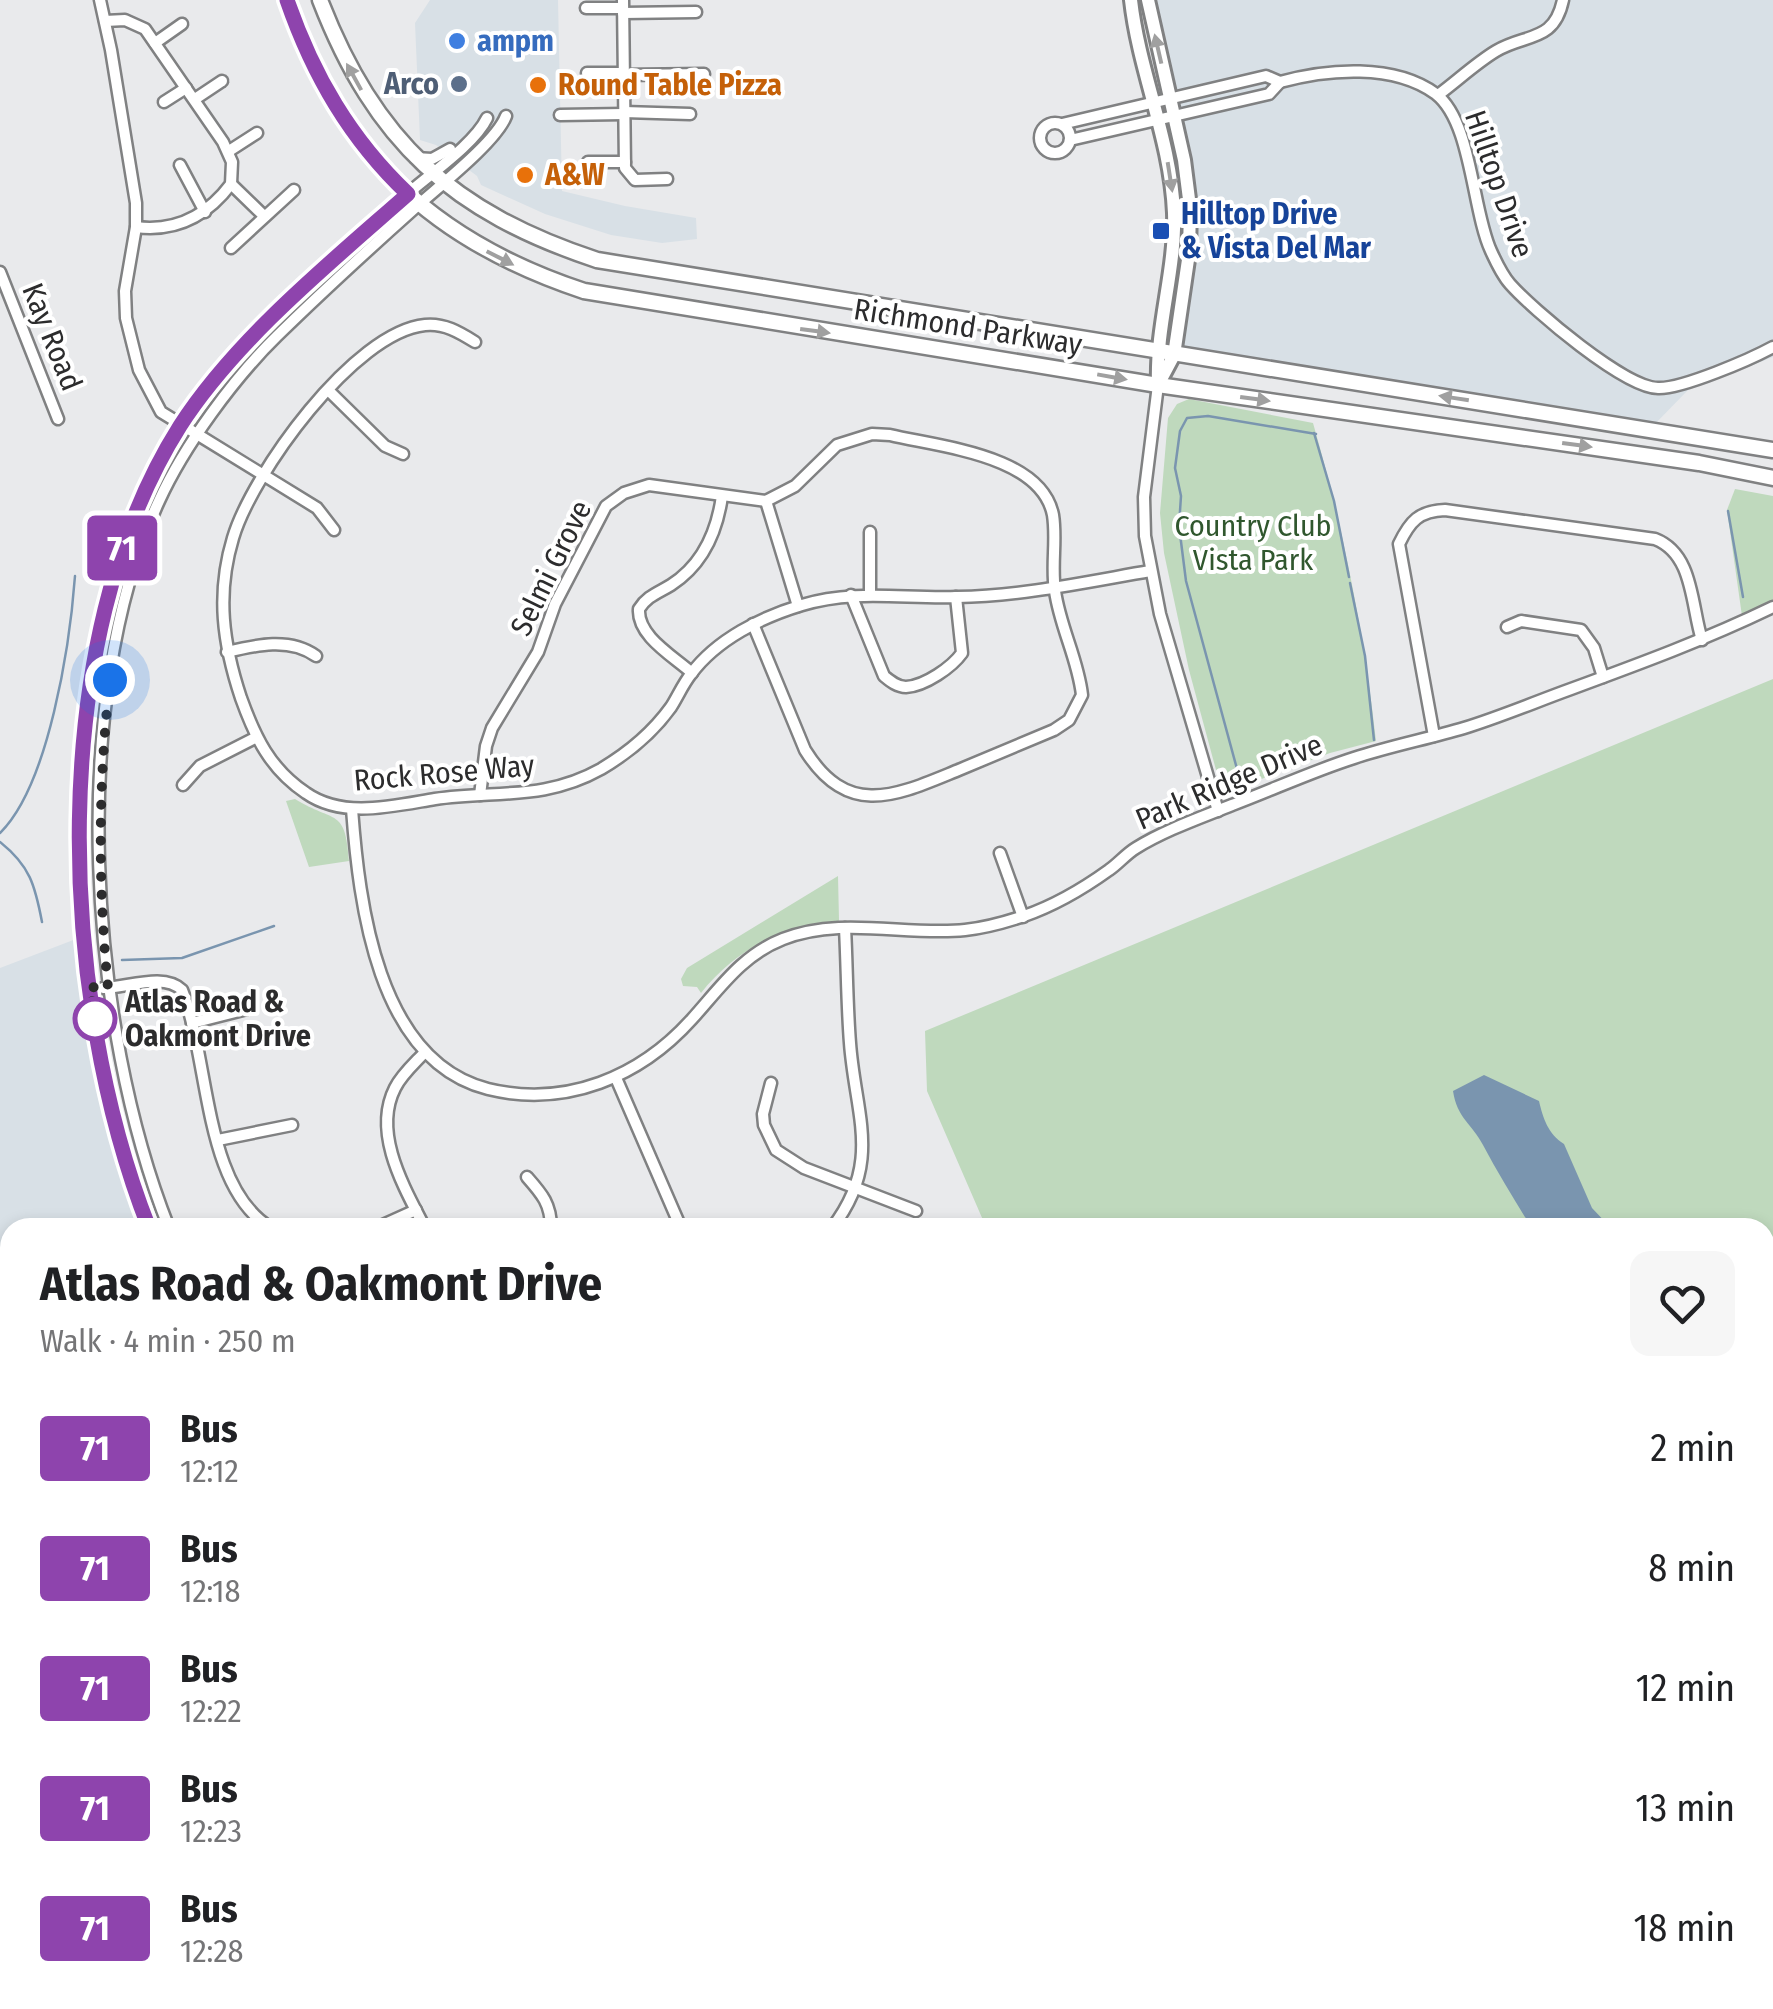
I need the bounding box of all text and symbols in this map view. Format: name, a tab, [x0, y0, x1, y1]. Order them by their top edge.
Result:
place label: ampm	[477, 23, 554, 59]
marker: ampm	[446, 30, 468, 52]
one-way arrow	[1150, 33, 1165, 64]
one-way arrow	[346, 62, 363, 91]
place label: Arco	[383, 66, 439, 102]
place label: Round Table Pizza	[558, 67, 782, 103]
marker: Arco	[448, 73, 470, 95]
marker: Round Table Pizza	[527, 74, 549, 96]
street label: Hilltop Drive	[1457, 106, 1541, 262]
place label: A&W	[544, 157, 605, 193]
one-way arrow	[1162, 162, 1178, 193]
marker: A&W	[514, 164, 536, 186]
place label: Hilltop Drive & Vista Del Mar	[1181, 196, 1372, 266]
marker: Hilltop Drive & Vista Del Mar	[1150, 220, 1172, 242]
one-way arrow	[486, 249, 515, 266]
street label: Kay Road	[14, 278, 90, 396]
street label: Richmond Parkway	[851, 291, 1085, 363]
one-way arrow	[800, 323, 832, 339]
one-way arrow	[1097, 370, 1129, 386]
one-way arrow	[1438, 390, 1469, 406]
one-way arrow	[1240, 391, 1271, 407]
one-way arrow	[1561, 438, 1593, 454]
street label: Selmi Grove	[503, 495, 599, 641]
park label: Country Club Vista Park	[1174, 508, 1332, 578]
line badge: 71	[77, 516, 167, 580]
text: 71	[107, 527, 137, 569]
your location	[85, 655, 135, 705]
street label: Park Ridge Drive	[1130, 726, 1328, 838]
street label: Rock Rose Way	[352, 747, 536, 799]
place label: Atlas Road & Oakmont Drive	[124, 984, 311, 1054]
marker: Atlas Road & Oakmont Drive	[74, 998, 116, 1040]
button: heart	[1630, 1251, 1735, 1356]
text: Atlas Road & Oakmont Drive	[40, 1255, 602, 1313]
text: Walk · 4 min · 250 m	[40, 1322, 296, 1360]
text: Bus	[180, 1406, 238, 1452]
text: 2 min	[1650, 1425, 1735, 1471]
text: 71	[80, 1427, 110, 1469]
text: 12:12	[180, 1452, 239, 1490]
text: Bus	[180, 1526, 238, 1572]
text: 8 min	[1648, 1545, 1735, 1591]
text: 71	[80, 1547, 110, 1589]
text: 12:18	[180, 1572, 241, 1610]
text: Bus	[180, 1646, 238, 1692]
text: 12 min	[1636, 1665, 1735, 1711]
text: 71	[80, 1667, 110, 1709]
text: 12:22	[180, 1692, 242, 1730]
text: Bus	[180, 1766, 238, 1812]
text: 13 min	[1635, 1785, 1735, 1831]
text: 71	[80, 1787, 110, 1829]
text: 12:23	[180, 1812, 242, 1850]
text: Bus	[180, 1886, 238, 1932]
text: 18 min	[1633, 1905, 1735, 1951]
text: 71	[80, 1907, 110, 1949]
text: 12:28	[180, 1932, 244, 1970]

